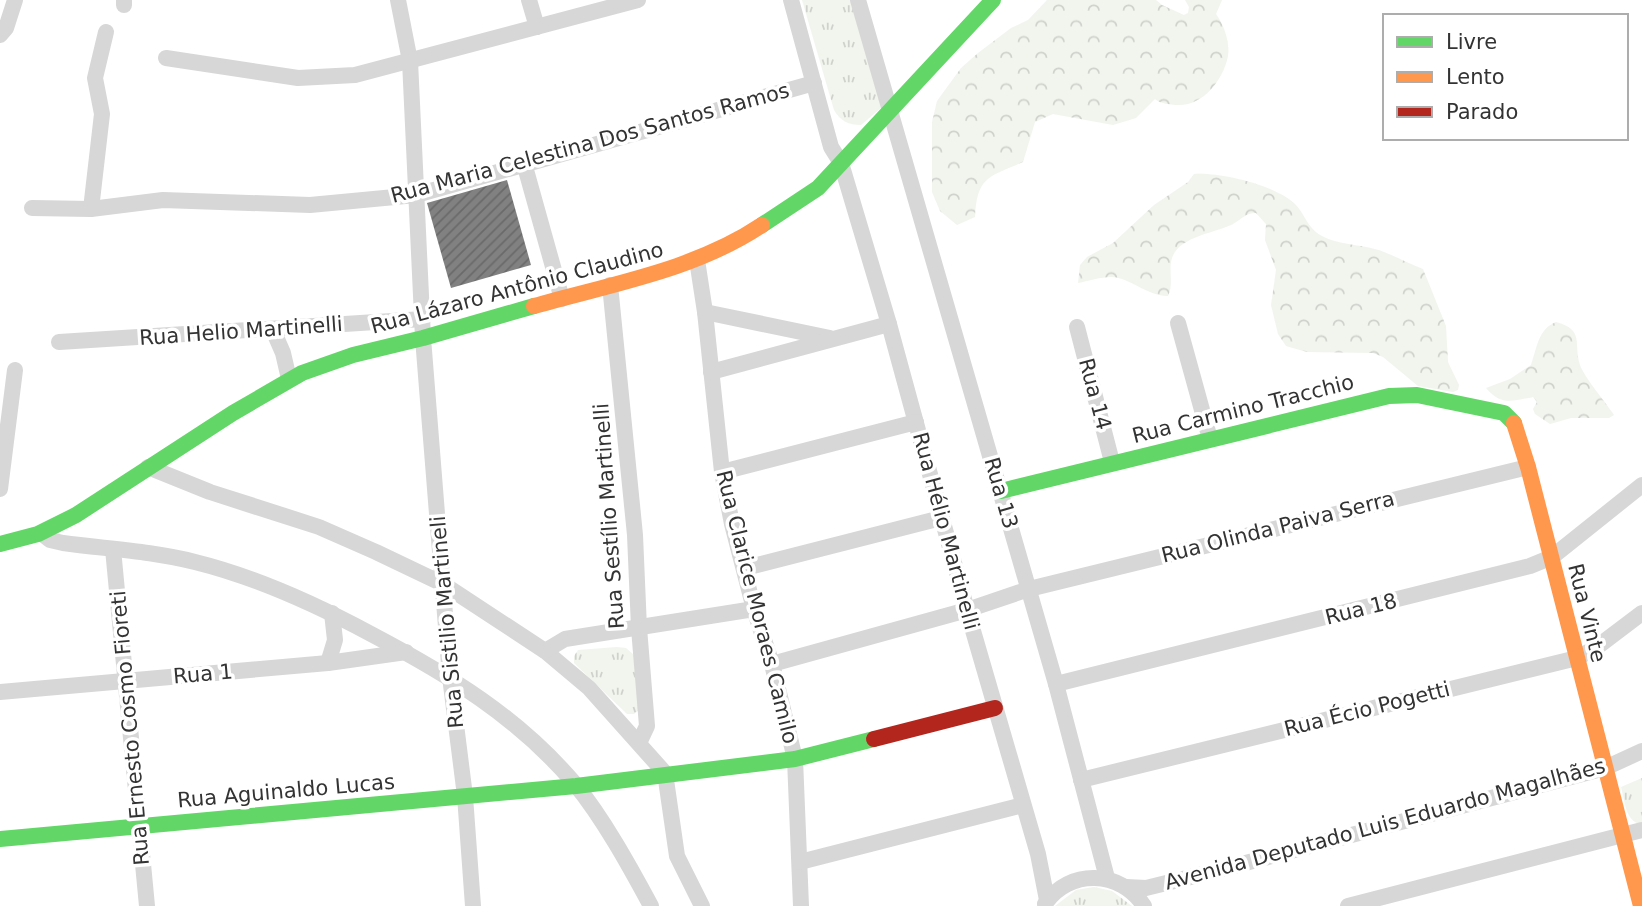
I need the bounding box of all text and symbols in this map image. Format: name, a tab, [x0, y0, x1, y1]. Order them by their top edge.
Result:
legend	[1383, 14, 1628, 140]
text: Livre	[1446, 30, 1497, 54]
text: Lento	[1446, 65, 1505, 89]
street label: Rua Maria Celestina Dos Santos Ramos	[388, 78, 792, 208]
text: Parado	[1446, 100, 1518, 124]
street label: Rua Lázaro Antônio Claudino	[368, 237, 666, 339]
street label: Rua Helio Martinelli	[138, 312, 344, 350]
street label: Rua 14	[1074, 356, 1116, 432]
street label: Rua Carmino Tracchio	[1130, 370, 1356, 448]
street label: Rua Sestílio Martinelli	[589, 402, 629, 630]
street label: Rua Hélio Martinelli	[908, 429, 984, 633]
street label: Rua 13	[979, 454, 1023, 532]
street label: Rua Clarice Moraes Camilo	[711, 468, 803, 746]
street label: Rua Olinda Paiva Serra	[1159, 486, 1397, 568]
street label: Rua Sistilio Martineli	[426, 515, 468, 729]
street label: Rua Vinte	[1563, 561, 1611, 665]
street label: Rua 18	[1323, 588, 1399, 630]
street label: Rua Ernesto Cosmo Fioreti	[106, 590, 154, 866]
street label: Rua 1	[172, 659, 234, 689]
street label: Rua Écio Pogetti	[1281, 676, 1452, 741]
street label: Avenida Deputado Luis Eduardo Magalhães	[1162, 753, 1608, 895]
street label: Rua Aguinaldo Lucas	[176, 770, 396, 812]

